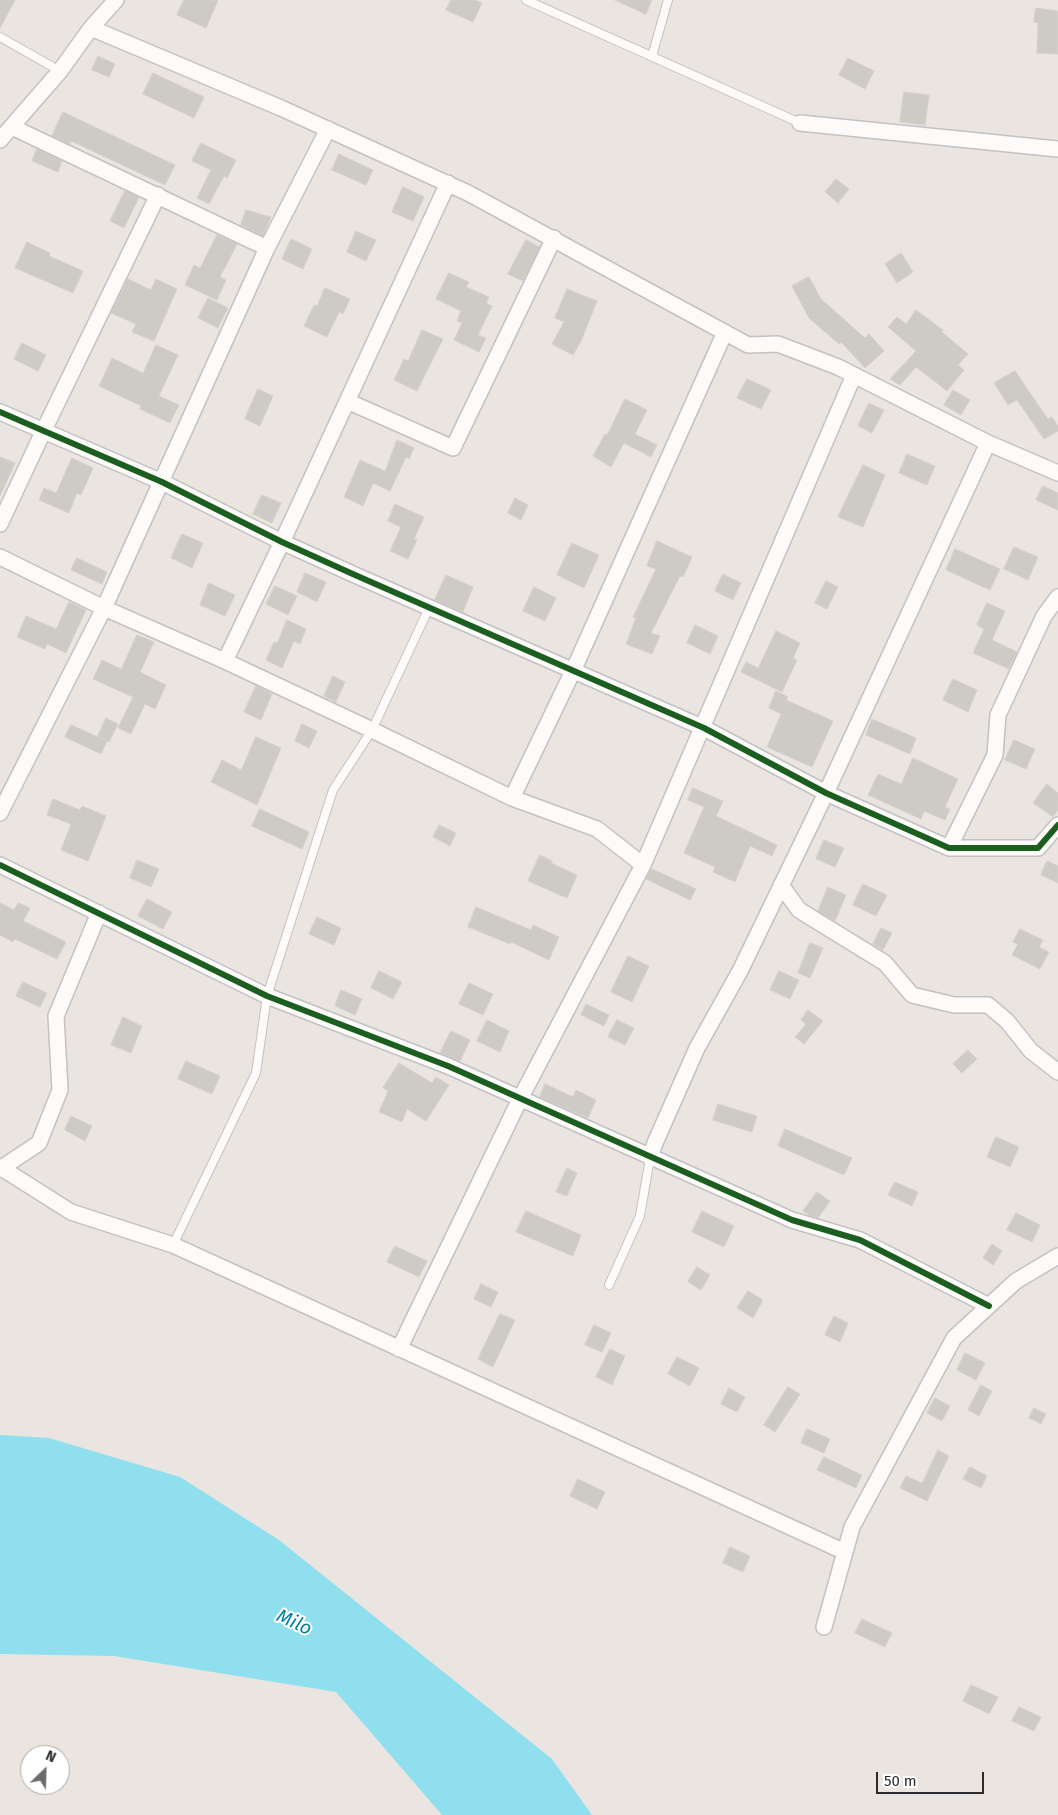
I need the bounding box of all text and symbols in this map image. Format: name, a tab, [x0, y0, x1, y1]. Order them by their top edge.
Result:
water label: Milo	[273, 1605, 315, 1641]
north arrow	[20, 1745, 70, 1795]
text: N	[43, 1747, 59, 1766]
scale bar	[878, 1762, 986, 1794]
text: 50 m	[884, 1772, 917, 1790]

